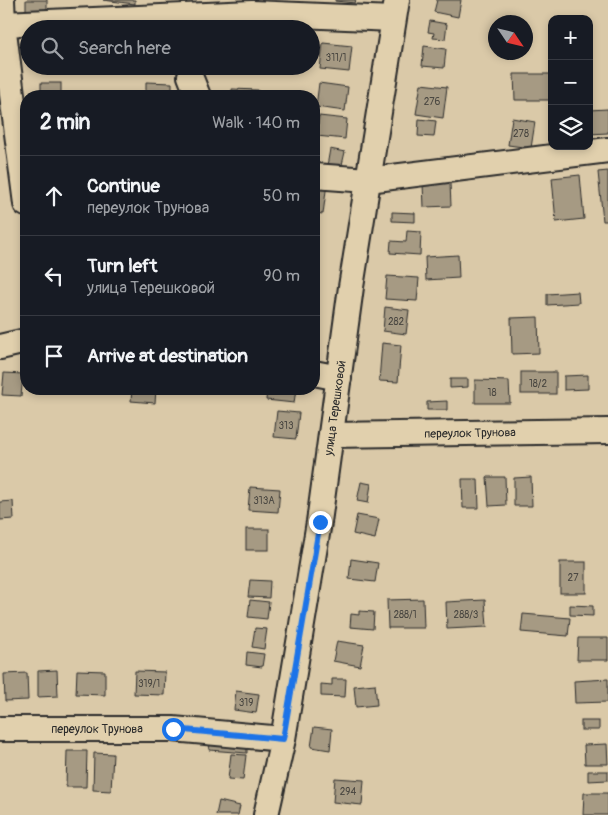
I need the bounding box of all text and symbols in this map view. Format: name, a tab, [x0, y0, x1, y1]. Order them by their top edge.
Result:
north arrow	[488, 15, 533, 60]
map controls	[548, 15, 593, 150]
button: +	[548, 15, 593, 60]
search box	[20, 20, 320, 75]
icon: search	[38, 34, 66, 62]
text: Search here	[78, 36, 171, 60]
house number: 311/1	[326, 52, 347, 64]
button: −	[548, 60, 593, 105]
house number: 276	[424, 96, 441, 108]
button: layers	[548, 105, 593, 150]
text: 2 min	[40, 109, 90, 136]
text: Walk · 140 m	[212, 113, 300, 133]
house number: 278	[513, 128, 529, 140]
text: Continue	[87, 174, 160, 198]
icon: ahead	[40, 182, 68, 210]
text: 50 m	[263, 186, 300, 206]
text: переулок Трунова	[87, 198, 209, 218]
text: Turn left	[87, 254, 157, 278]
icon: left	[40, 262, 68, 290]
text: 90 m	[263, 266, 300, 286]
text: улица Терешковой	[87, 278, 215, 298]
house number: 282	[388, 316, 405, 328]
icon: arrive	[40, 342, 68, 370]
text: Arrive at destination	[87, 344, 248, 368]
street label: улица Терешковой	[321, 359, 350, 458]
house number: 18/2	[529, 378, 547, 390]
house number: 18	[488, 387, 496, 399]
house number: 313	[278, 420, 294, 432]
street label: переулок Трунова	[424, 425, 516, 442]
house number: 313А	[253, 495, 275, 507]
route end	[309, 511, 332, 534]
house number: 27	[568, 572, 579, 584]
house number: 288/1	[393, 609, 417, 621]
house number: 288/3	[454, 609, 479, 621]
house number: 319/1	[138, 678, 160, 690]
house number: 319	[239, 697, 253, 709]
route start	[162, 718, 185, 741]
street label: переулок Трунова	[51, 722, 143, 737]
house number: 294	[340, 786, 356, 798]

